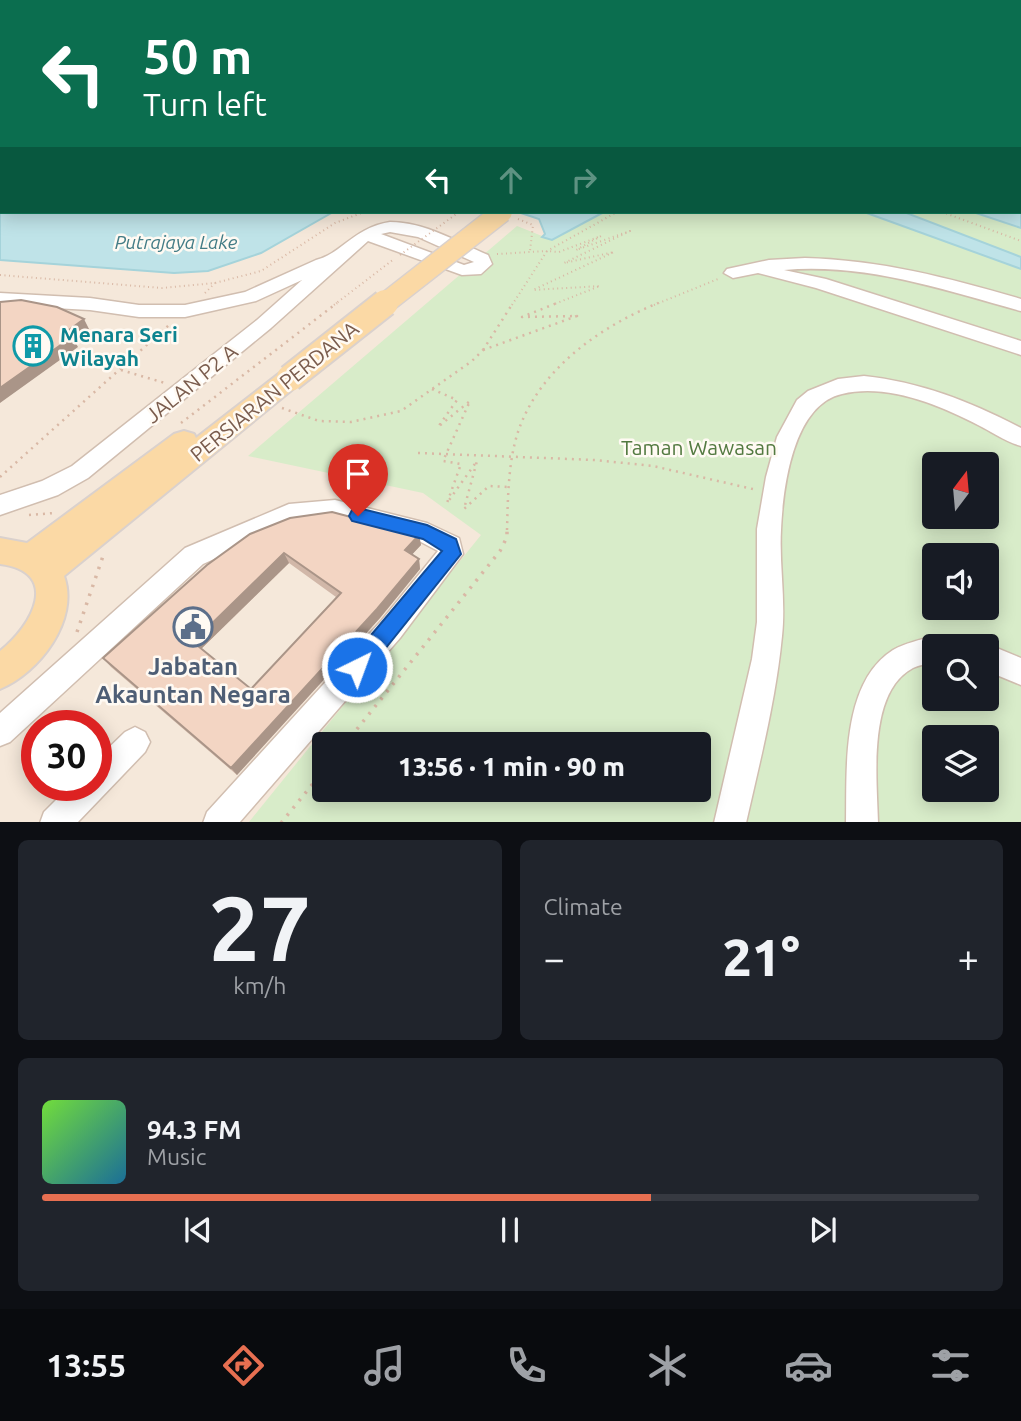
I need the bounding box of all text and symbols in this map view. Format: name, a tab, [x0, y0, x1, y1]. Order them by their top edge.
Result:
icon: left	[28, 28, 119, 119]
text: 50 m	[143, 28, 252, 83]
text: Turn left	[143, 86, 267, 122]
icon: left	[419, 161, 457, 199]
icon: ahead	[492, 161, 530, 199]
icon: right	[565, 161, 603, 199]
water label: Putrajaya Lake	[115, 231, 238, 253]
street label: PERSIARAN PERDANA	[185, 316, 363, 466]
place label: Menara Seri Wilayah	[60, 322, 178, 370]
building icon: Menara Seri Wilayah	[12, 325, 54, 367]
street label: JALAN P2 A	[140, 338, 242, 427]
park label: Taman Wawasan	[621, 435, 777, 459]
pin	[328, 444, 388, 516]
north arrow	[922, 452, 999, 528]
map controls	[922, 452, 999, 802]
icon: arrive	[339, 455, 377, 493]
button: sound	[922, 543, 999, 620]
public building icon: Jabatan Akauntan Negara	[172, 606, 214, 648]
position arrow	[320, 630, 394, 704]
button: search	[922, 634, 999, 711]
place label: Jabatan Akauntan Negara	[95, 653, 291, 708]
speed limit sign: 30	[21, 710, 112, 801]
button: layers	[922, 725, 999, 802]
text: 13:56 · 1 min · 90 m	[398, 752, 625, 781]
text: 27	[208, 876, 311, 978]
text: Climate	[544, 894, 623, 919]
text: 21°	[722, 928, 800, 986]
text: −	[544, 937, 565, 979]
text: +	[958, 937, 979, 979]
text: km/h	[233, 973, 286, 998]
text: 94.3 FM	[147, 1115, 241, 1144]
text: Music	[147, 1144, 206, 1169]
icon: previous	[179, 1211, 217, 1249]
icon: pause	[491, 1211, 529, 1249]
icon: next	[804, 1211, 842, 1249]
icon: directions	[219, 1341, 268, 1390]
icon: music	[360, 1341, 409, 1390]
icon: phone	[502, 1341, 551, 1390]
icon: climate	[643, 1341, 692, 1390]
icon: car	[784, 1341, 833, 1390]
icon: filters	[926, 1341, 975, 1390]
text: 13:55	[46, 1347, 126, 1383]

